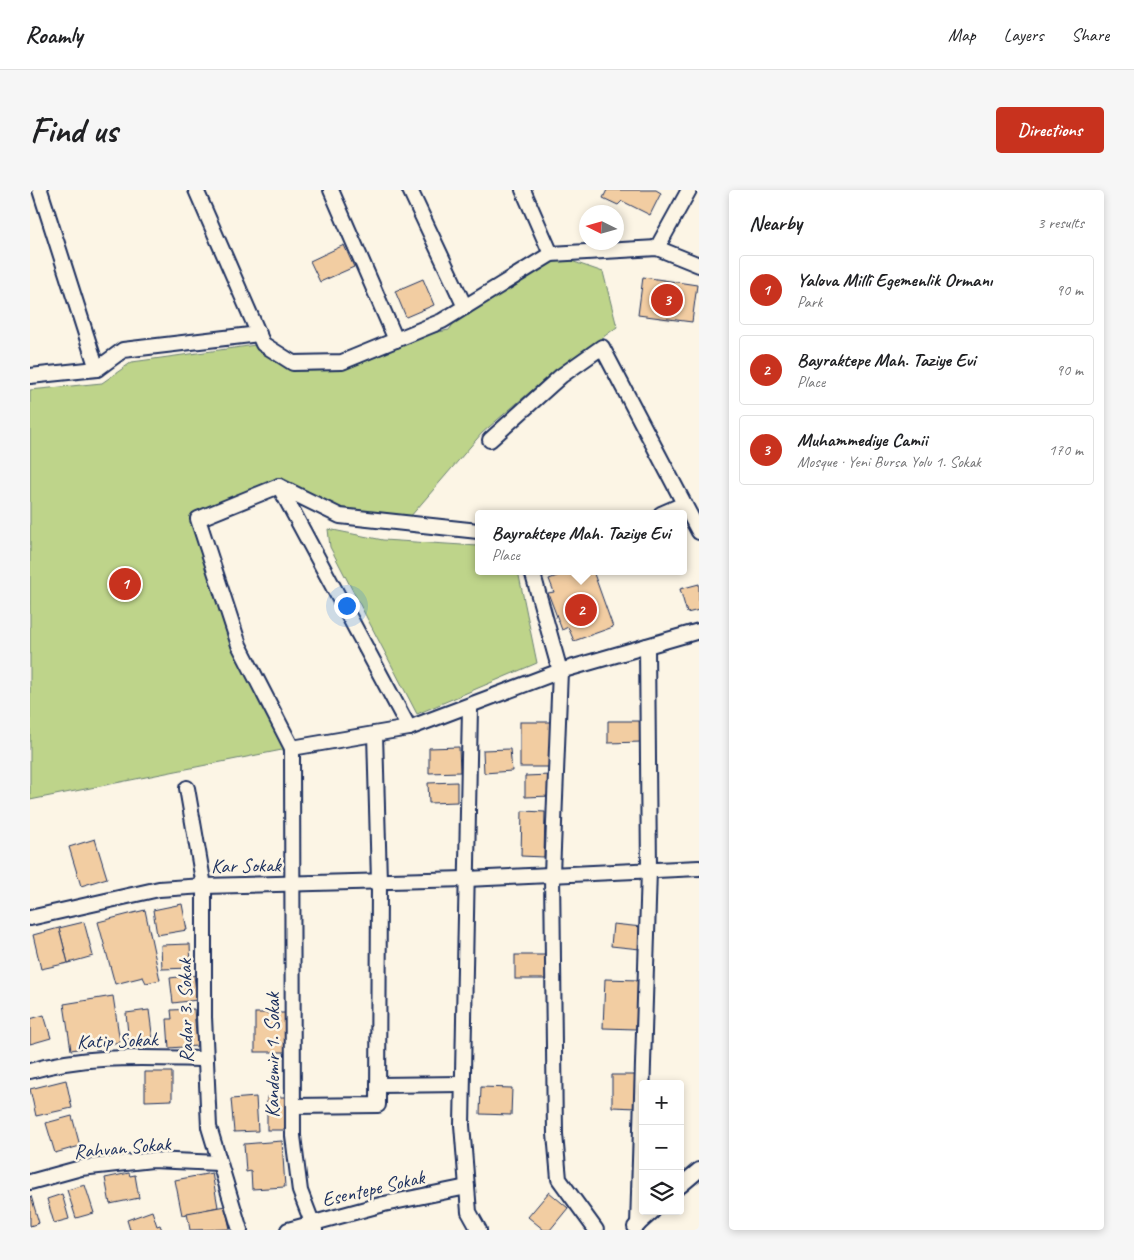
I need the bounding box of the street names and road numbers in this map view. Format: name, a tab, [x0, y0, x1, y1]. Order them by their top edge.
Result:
street label: Kar Sokak	[211, 852, 283, 879]
street label: Radar 3. Sokak	[172, 957, 199, 1063]
street label: Kandemir 1. Sokak	[260, 991, 285, 1118]
street label: Katip Sokak	[76, 1027, 160, 1054]
street label: Rahvan Sokak	[73, 1131, 173, 1164]
street label: Esentepe Sokak	[320, 1164, 428, 1212]

